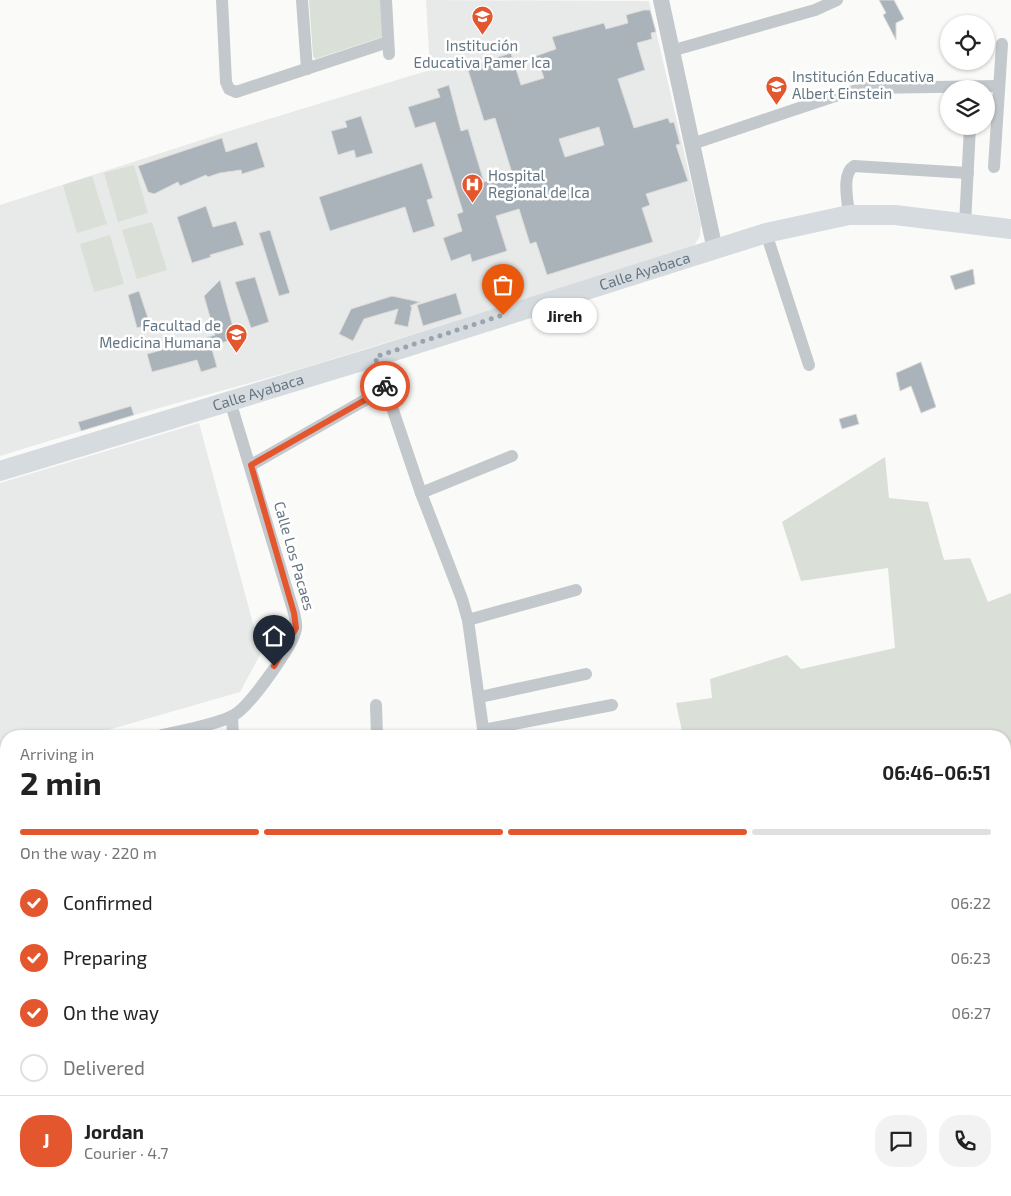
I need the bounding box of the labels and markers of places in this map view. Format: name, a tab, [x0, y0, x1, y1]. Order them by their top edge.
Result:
school or university icon: Institución Educativa Pamer Ica	[470, 5, 494, 36]
place label: Institución Educativa Pamer Ica	[414, 36, 550, 71]
place label: Institución Educativa Albert Einstein	[792, 67, 934, 102]
school or university icon: Institución Educativa Albert Einstein	[764, 74, 788, 105]
place label: Hospital Regional de Ica	[488, 166, 590, 201]
hospital icon: Hospital Regional de Ica	[460, 173, 484, 204]
pin	[482, 264, 524, 315]
callout: Jireh	[533, 298, 598, 332]
place label: Facultad de Medicina Humana	[99, 316, 221, 351]
school or university icon: Facultad de Medicina Humana	[225, 323, 249, 354]
pin	[253, 615, 295, 666]

